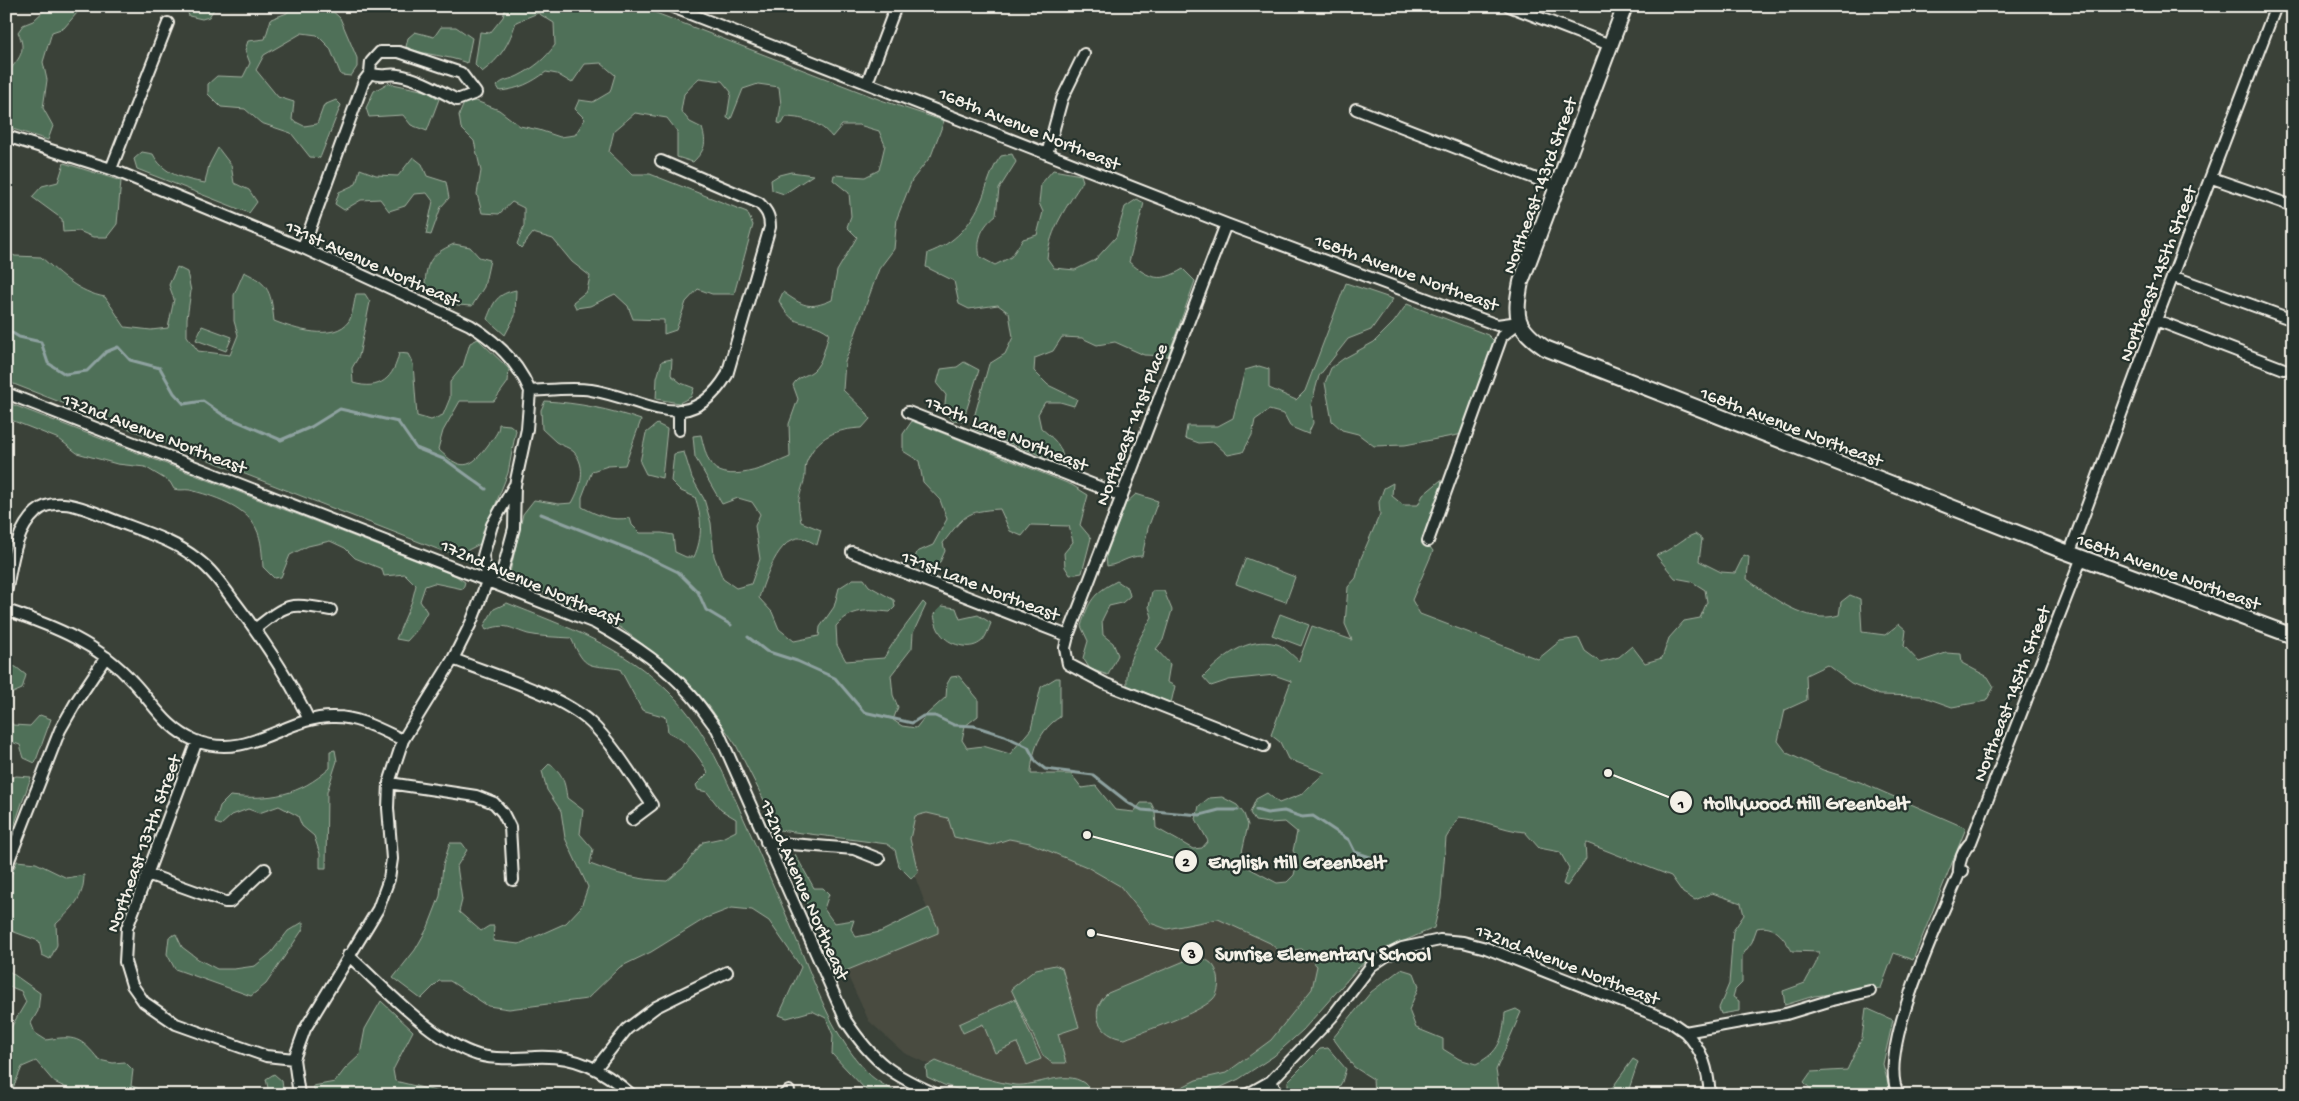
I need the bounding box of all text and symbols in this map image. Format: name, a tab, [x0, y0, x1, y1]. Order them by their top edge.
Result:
street label: 168th Avenue Northeast	[934, 83, 1125, 178]
street label: Northeast 143rd Street	[1499, 93, 1585, 278]
street label: Northeast 145th Street	[2115, 181, 2204, 365]
street label: 171st Avenue Northeast	[280, 216, 464, 315]
street label: 168th Avenue Northeast	[1310, 230, 1503, 319]
street label: Northeast 141st Place	[1092, 341, 1175, 509]
street label: 168th Avenue Northeast	[1695, 382, 1887, 475]
street label: 172nd Avenue Northeast	[58, 389, 251, 482]
street label: 170th Lane Northeast	[920, 392, 1093, 479]
street label: 168th Avenue Northeast	[2072, 529, 2265, 618]
street label: 172nd Avenue Northeast	[435, 535, 627, 634]
street label: 171st Lane Northeast	[897, 546, 1064, 629]
street label: Northeast 145th Street	[1969, 601, 2058, 785]
street label: Northeast 137th Street	[102, 750, 189, 936]
callout: Hollywood Hill Greenbelt	[1669, 785, 1919, 820]
text: Hollywood Hill Greenbelt	[1703, 794, 1911, 817]
street label: 172nd Avenue Northeast	[752, 796, 854, 986]
text: 1	[1677, 796, 1684, 814]
callout: English Hill Greenbelt	[1173, 843, 1396, 878]
text: English Hill Greenbelt	[1208, 853, 1388, 876]
text: 2	[1182, 854, 1190, 872]
street label: 172nd Avenue Northeast	[1471, 920, 1664, 1013]
callout: Sunrise Elementary School	[1180, 936, 1441, 971]
text: Sunrise Elementary School	[1215, 945, 1432, 968]
text: 3	[1187, 946, 1196, 964]

